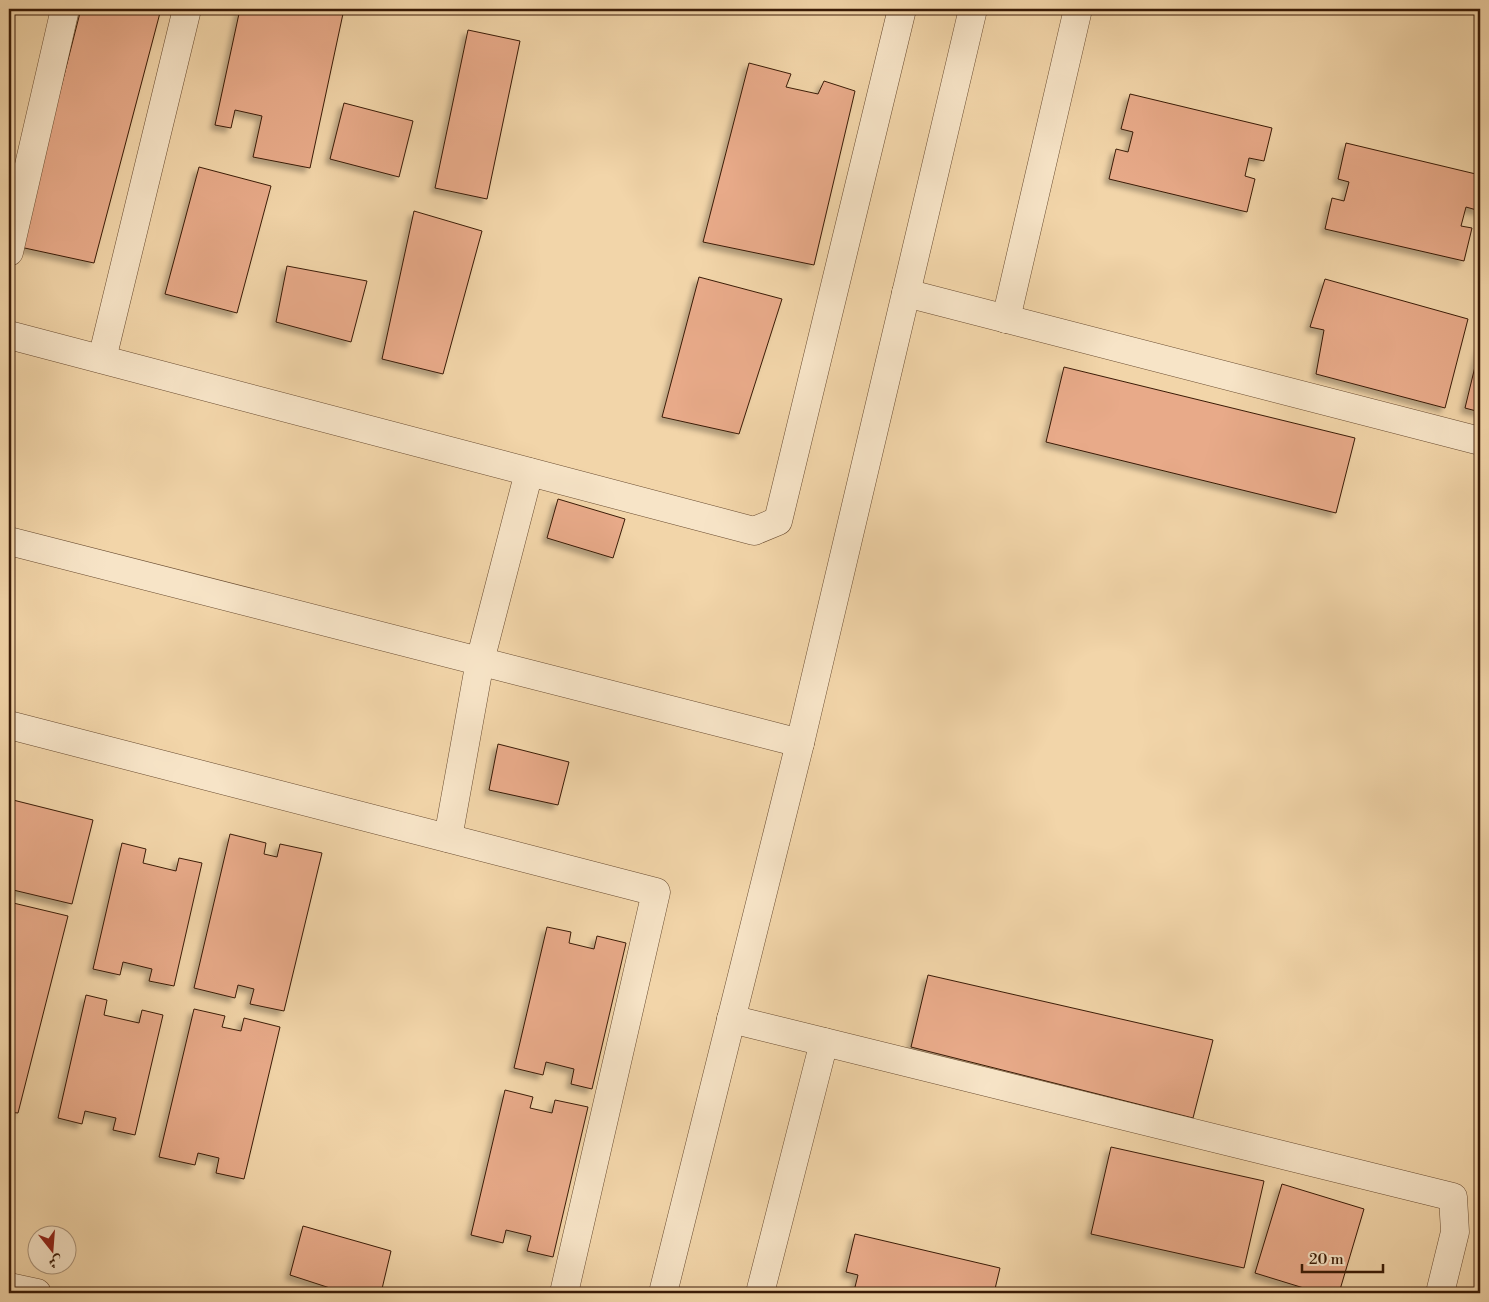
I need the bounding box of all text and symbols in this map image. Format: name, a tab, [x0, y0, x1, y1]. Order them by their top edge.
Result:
north arrow	[28, 1224, 78, 1274]
scale bar	[1302, 1242, 1383, 1274]
text: 20 m	[1309, 1250, 1344, 1269]
text: ش	[46, 1251, 65, 1272]

